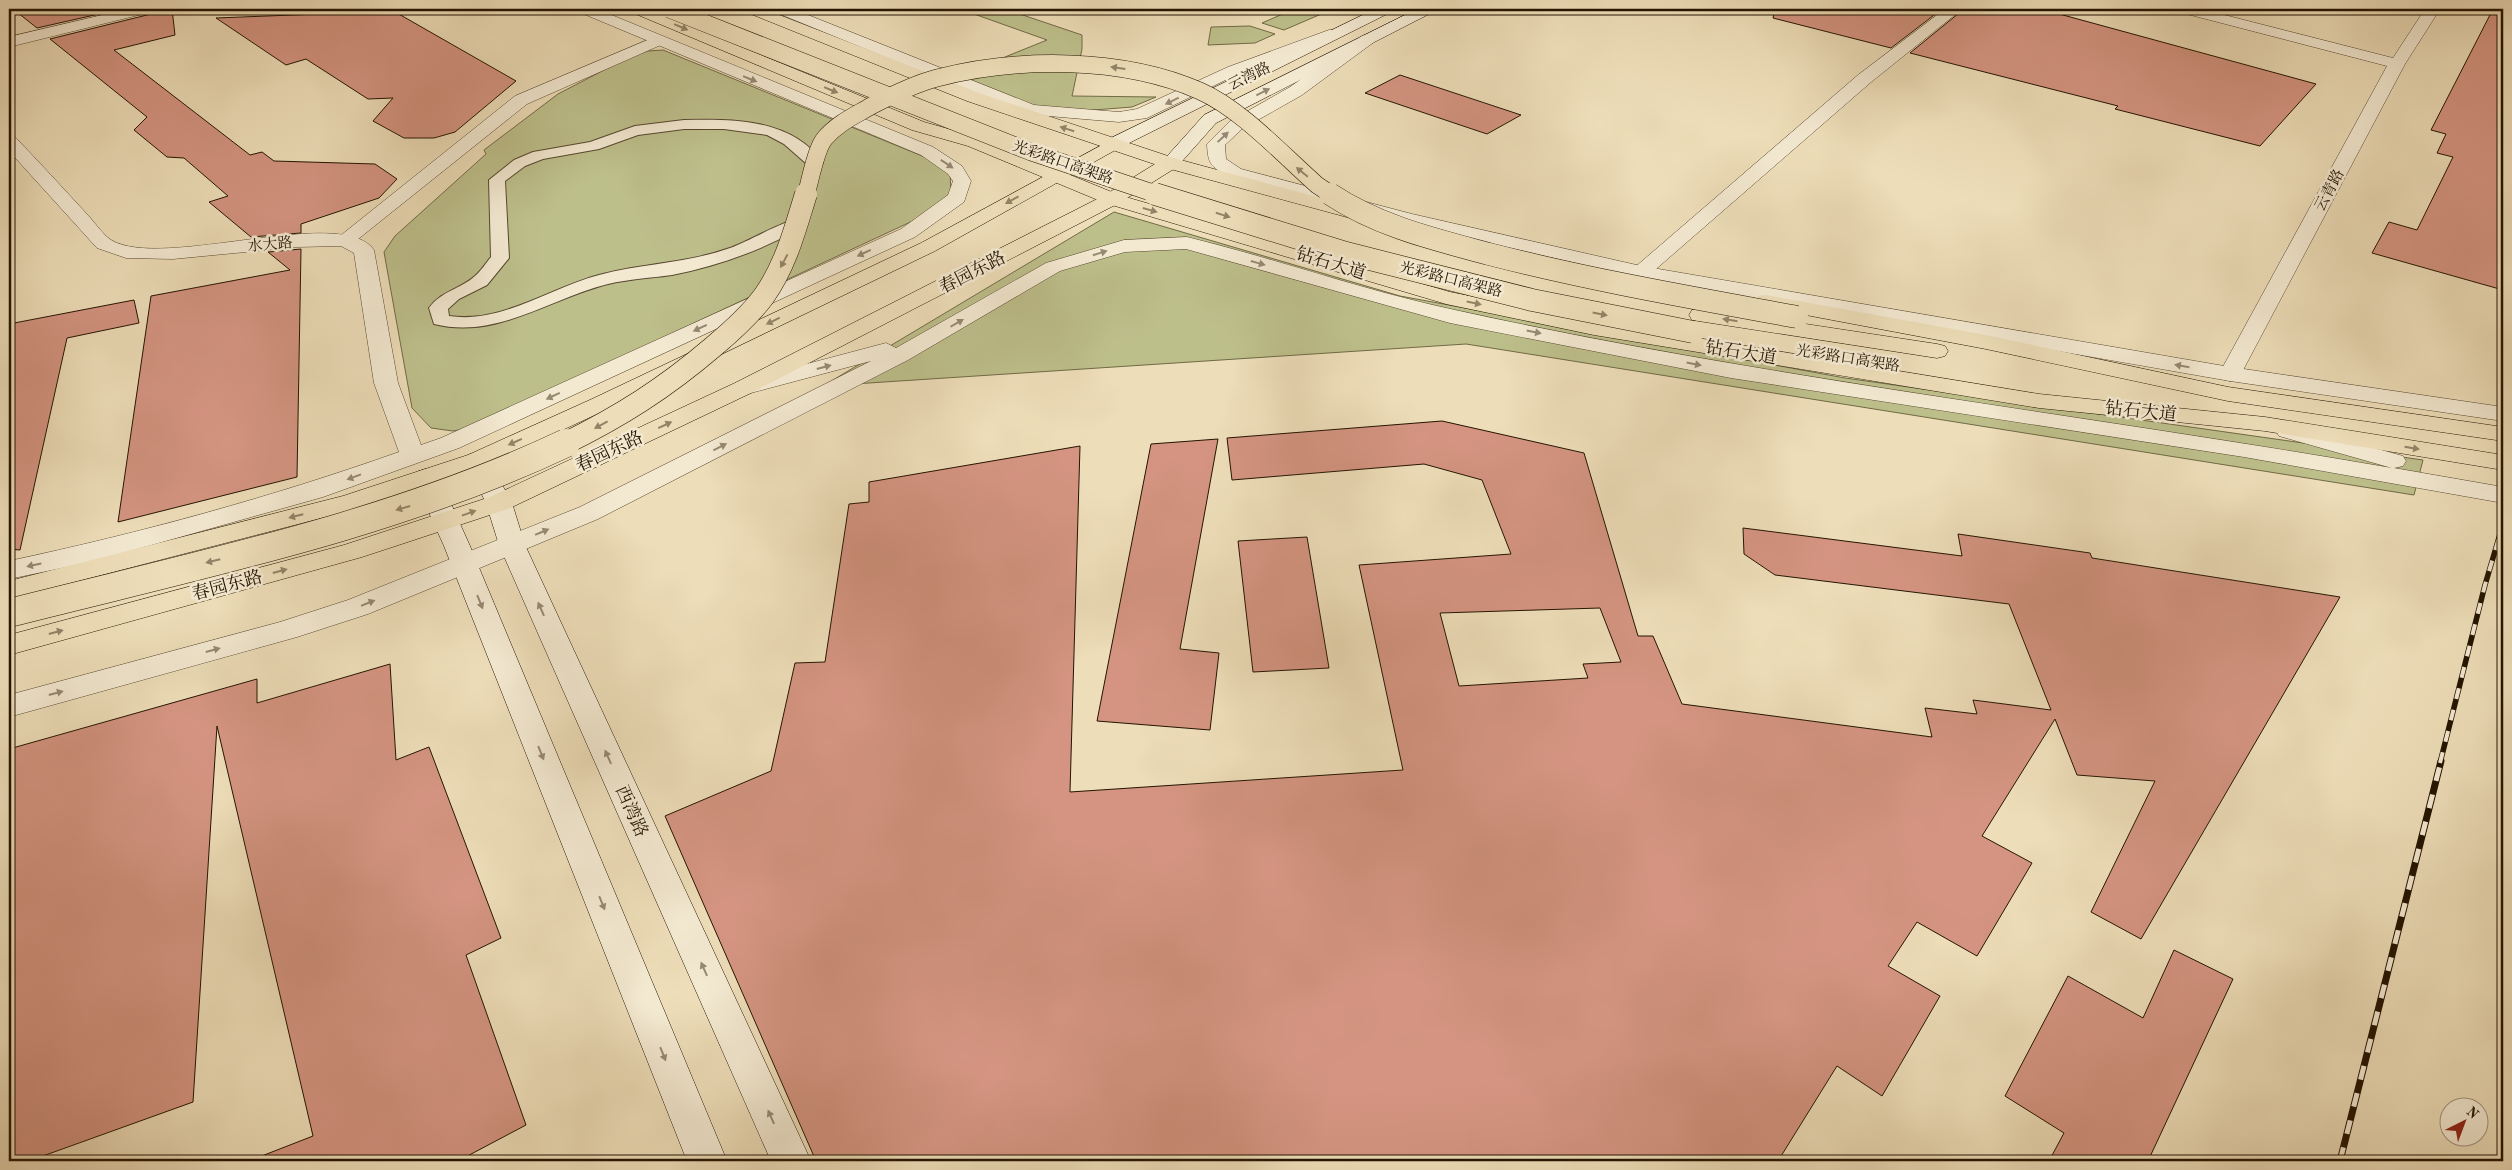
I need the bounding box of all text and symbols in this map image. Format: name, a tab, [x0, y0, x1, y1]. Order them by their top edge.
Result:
one-way arrow	[674, 24, 688, 32]
street label: 云湾路	[1225, 59, 1273, 94]
one-way arrow	[1110, 64, 1126, 72]
one-way arrow	[743, 75, 758, 83]
one-way arrow	[824, 86, 838, 94]
one-way arrow	[1256, 88, 1270, 96]
one-way arrow	[1165, 97, 1179, 105]
one-way arrow	[1059, 124, 1074, 132]
one-way arrow	[1217, 131, 1229, 143]
street label: 光彩路口高架路	[1010, 137, 1115, 188]
one-way arrow	[940, 160, 954, 169]
street label: 云青路	[2311, 166, 2348, 214]
one-way arrow	[1295, 167, 1308, 178]
one-way arrow	[1004, 196, 1019, 204]
one-way arrow	[1142, 206, 1157, 214]
one-way arrow	[1215, 212, 1230, 220]
street label: 水大路	[247, 234, 293, 255]
street label: 钻石大道	[1294, 243, 1368, 283]
street label: 春园东路	[935, 247, 1009, 297]
one-way arrow	[1092, 249, 1107, 257]
one-way arrow	[857, 250, 871, 258]
one-way arrow	[780, 254, 788, 268]
one-way arrow	[1251, 259, 1266, 267]
street label: 光彩路口高架路	[1398, 259, 1504, 300]
one-way arrow	[1466, 300, 1482, 308]
one-way arrow	[1592, 310, 1608, 318]
one-way arrow	[1721, 315, 1737, 323]
one-way arrow	[766, 317, 781, 325]
one-way arrow	[950, 318, 964, 327]
one-way arrow	[693, 324, 707, 332]
one-way arrow	[1527, 329, 1543, 337]
street label: 钻石大道	[1704, 336, 1778, 368]
street label: 光彩路口高架路	[1795, 342, 1901, 375]
one-way arrow	[1686, 360, 1701, 368]
one-way arrow	[2174, 361, 2190, 369]
one-way arrow	[816, 362, 831, 370]
one-way arrow	[546, 392, 560, 400]
street label: 钻石大道	[2104, 397, 2178, 425]
one-way arrow	[594, 421, 608, 430]
one-way arrow	[658, 421, 672, 429]
street label: 春园东路	[572, 427, 646, 475]
one-way arrow	[508, 439, 522, 447]
one-way arrow	[713, 443, 727, 451]
one-way arrow	[2405, 444, 2421, 452]
one-way arrow	[346, 473, 361, 481]
one-way arrow	[396, 505, 411, 513]
one-way arrow	[462, 509, 477, 517]
one-way arrow	[288, 512, 303, 520]
one-way arrow	[535, 528, 549, 536]
one-way arrow	[205, 557, 220, 565]
one-way arrow	[27, 561, 42, 569]
street label: 春园东路	[190, 566, 264, 604]
one-way arrow	[272, 567, 288, 575]
one-way arrow	[476, 595, 484, 610]
one-way arrow	[361, 599, 376, 607]
one-way arrow	[536, 602, 544, 616]
one-way arrow	[48, 628, 63, 636]
one-way arrow	[205, 646, 220, 654]
one-way arrow	[48, 689, 63, 697]
one-way arrow	[537, 746, 545, 761]
one-way arrow	[603, 750, 611, 764]
street label: 西湾路	[612, 782, 652, 840]
one-way arrow	[598, 896, 606, 911]
one-way arrow	[700, 962, 708, 976]
one-way arrow	[659, 1047, 667, 1061]
north arrow	[2440, 1098, 2490, 1148]
text: N	[2463, 1104, 2481, 1122]
one-way arrow	[767, 1110, 775, 1124]

